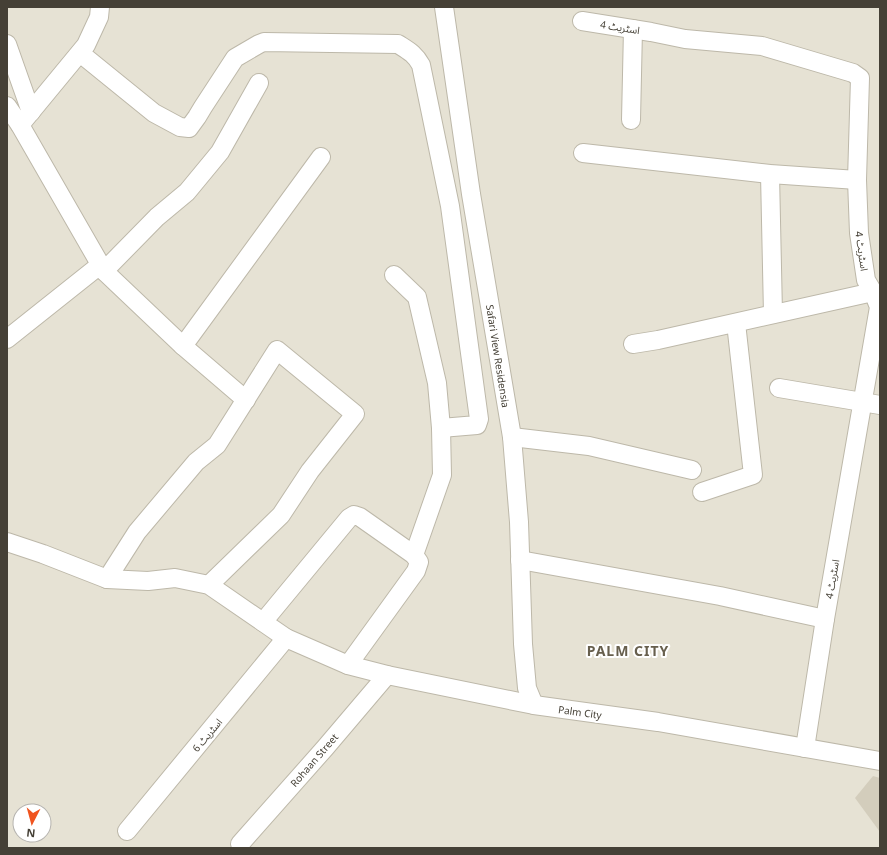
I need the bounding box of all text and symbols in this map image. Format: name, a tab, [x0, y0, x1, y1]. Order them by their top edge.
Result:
street label: اسٹریٹ 4	[599, 17, 641, 37]
street label: اسٹریٹ 4	[852, 230, 872, 272]
street label: Safari View Residensia	[483, 303, 513, 409]
street label: اسٹریٹ 4	[822, 558, 842, 600]
district label: PALM CITY	[587, 641, 669, 660]
street label: Palm City	[557, 702, 604, 722]
street label: اسٹریٹ 6	[189, 715, 225, 755]
street label: Rohaan Street	[287, 730, 341, 790]
north arrow	[12, 803, 52, 843]
text: N	[26, 826, 36, 841]

